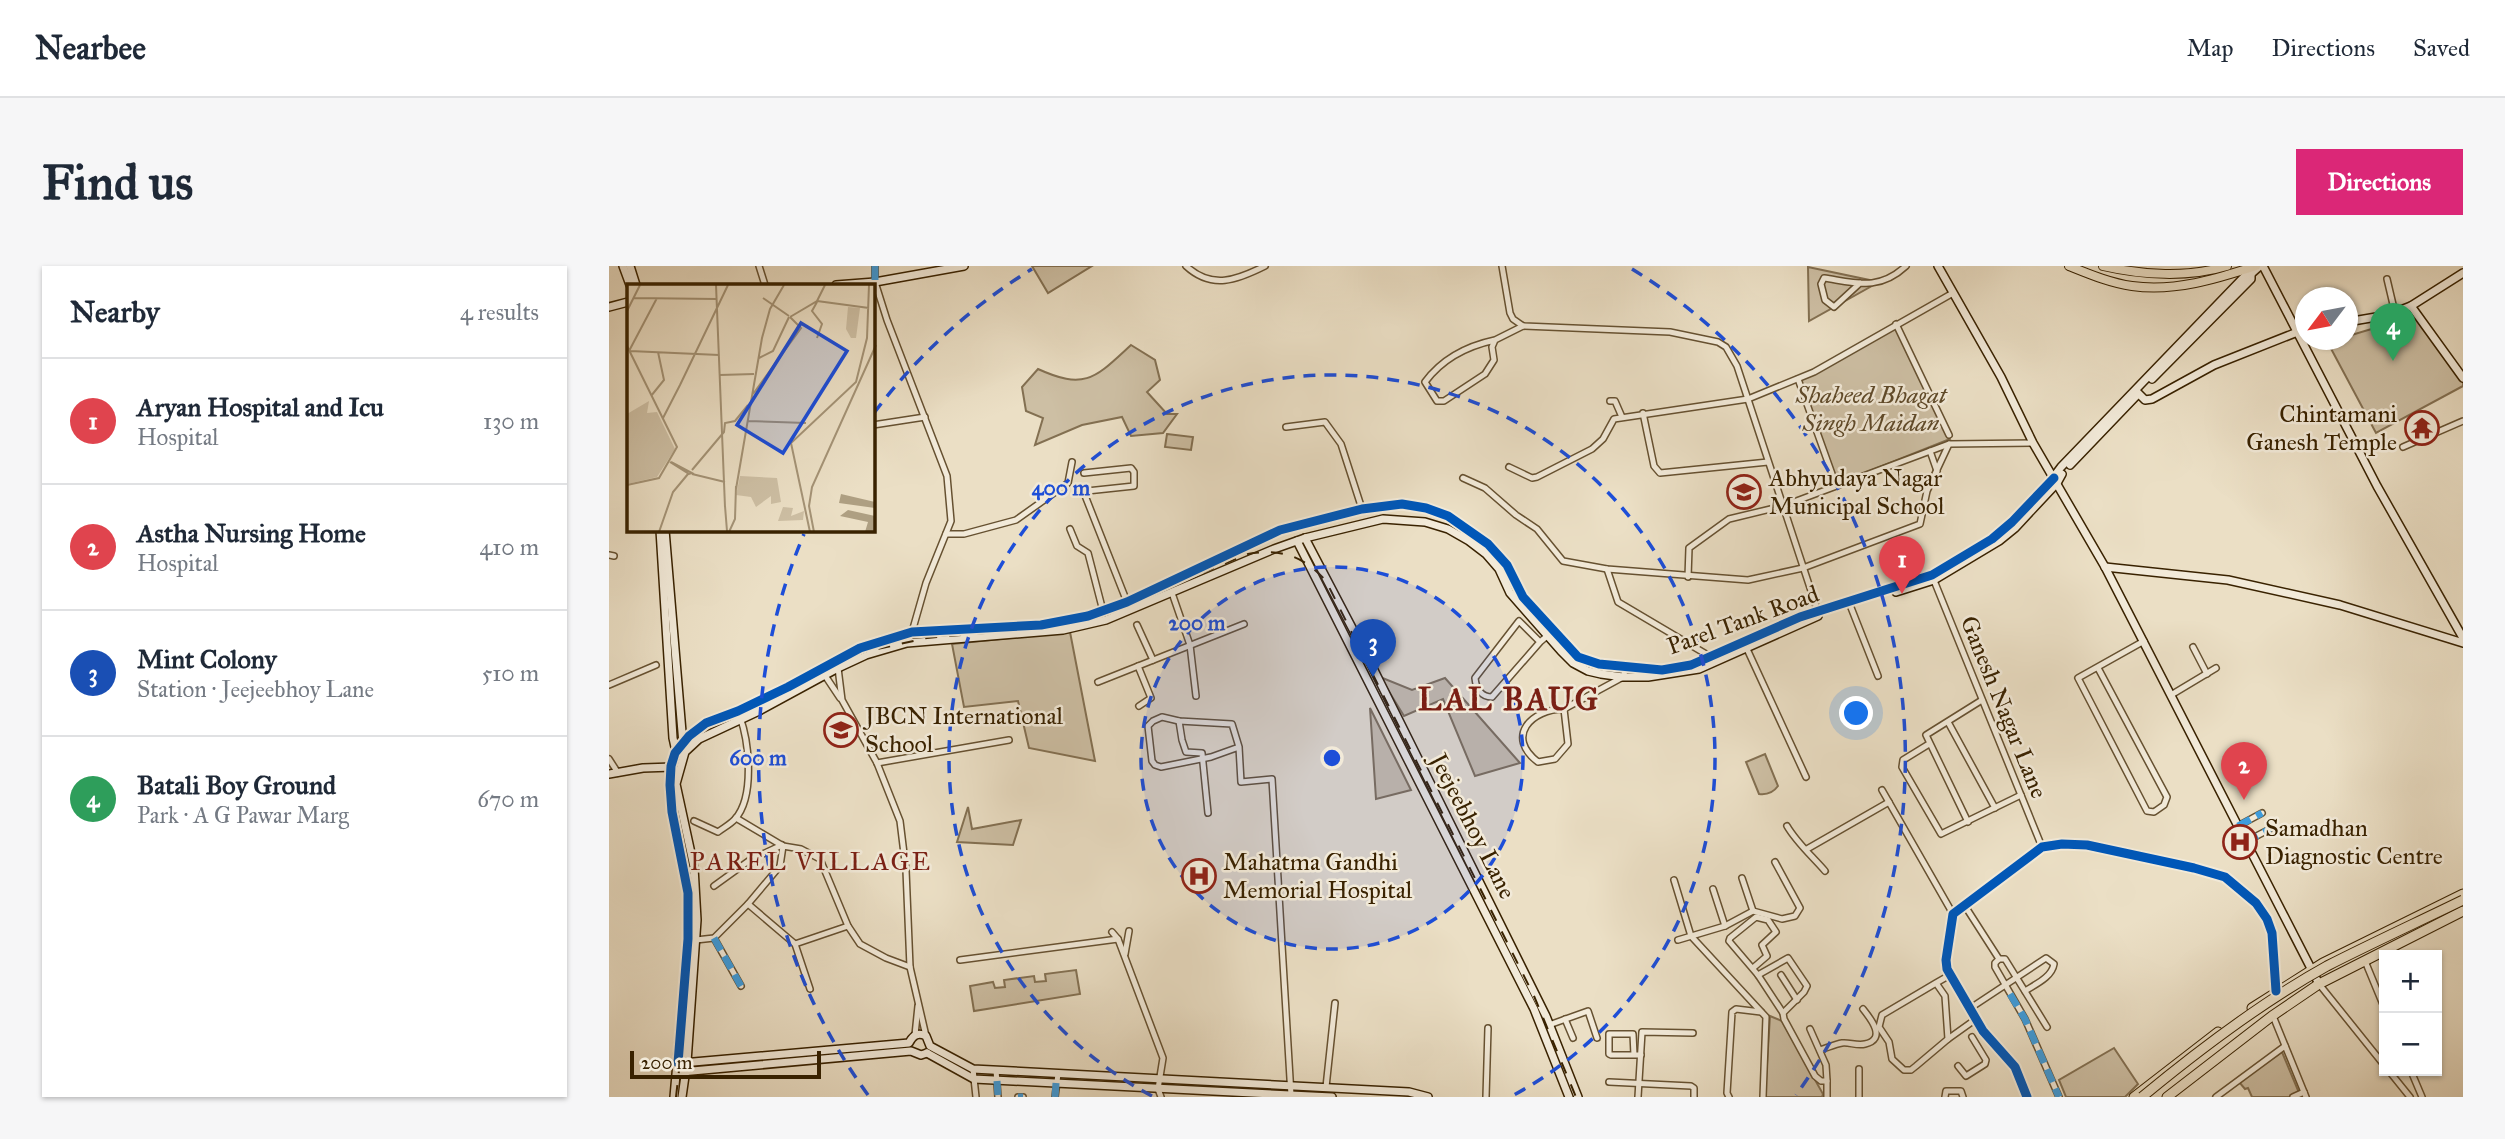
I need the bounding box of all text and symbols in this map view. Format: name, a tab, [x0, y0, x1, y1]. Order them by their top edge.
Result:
text: Nearbee	[35, 28, 146, 68]
text: Map	[2187, 33, 2234, 63]
text: Directions	[2272, 33, 2375, 63]
text: Saved	[2413, 33, 2470, 63]
button: Directions	[2296, 149, 2463, 215]
text: Find us	[42, 153, 193, 212]
inset map	[627, 284, 875, 532]
north arrow	[2295, 287, 2358, 350]
text: Nearby	[70, 294, 160, 330]
text: 4 results	[460, 298, 539, 326]
pin: 4	[2370, 303, 2416, 361]
park label: Shaheed Bhagat Singh Maidan	[1795, 380, 1948, 438]
text: Aryan Hospital and Icu	[137, 391, 384, 423]
place label: Chintamani Ganesh Temple	[2246, 399, 2397, 457]
text: 1	[88, 407, 98, 435]
text: 130 m	[483, 407, 539, 435]
temple icon: Chintamani Ganesh Temple	[2403, 409, 2441, 447]
text: Hospital	[137, 423, 219, 451]
place label: Abhyudaya Nagar Municipal School	[1768, 463, 1945, 521]
school or university icon: Abhyudaya Nagar Municipal School	[1725, 473, 1763, 511]
text: 400 m	[1032, 475, 1091, 501]
text: Astha Nursing Home	[137, 517, 366, 549]
text: 2	[87, 533, 99, 561]
text: 410 m	[480, 533, 539, 561]
pin: 1	[1879, 536, 1925, 594]
text: Hospital	[137, 549, 219, 577]
street label: Parel Tank Road	[1663, 579, 1823, 661]
text: 200 m	[1169, 610, 1226, 636]
street label: Ganesh Nagar Lane	[1954, 611, 2054, 803]
pin: 3	[1350, 619, 1396, 677]
text: Mint Colony	[137, 643, 277, 675]
text: 3	[88, 659, 98, 687]
text: 510 m	[482, 659, 539, 687]
text: Station · Jeejeebhoy Lane	[137, 675, 374, 703]
district label: LAL BAUG	[1418, 680, 1600, 719]
your location	[1839, 696, 1873, 730]
place label: JBCN International School	[862, 701, 1064, 759]
school or university icon: JBCN International School	[822, 711, 860, 749]
pin: 2	[2221, 742, 2267, 800]
text: 600 m	[729, 745, 787, 771]
centre of rings	[1320, 746, 1344, 770]
street label: Jeejeebhoy Lane	[1422, 746, 1523, 904]
text: Batali Boy Ground	[137, 769, 336, 801]
text: 4	[87, 785, 99, 813]
text: 670 m	[477, 785, 539, 813]
text: Park · A G Pawar Marg	[137, 801, 349, 829]
place label: Samadhan Diagnostic Centre	[2265, 813, 2443, 871]
hospital icon: Samadhan Diagnostic Centre	[2221, 823, 2259, 861]
district label: PAREL VILLAGE	[690, 845, 932, 877]
place label: Mahatma Gandhi Memorial Hospital	[1223, 847, 1413, 905]
hospital icon: Mahatma Gandhi Memorial Hospital	[1180, 857, 1218, 895]
map controls	[2379, 950, 2442, 1076]
button: +	[2379, 950, 2442, 1013]
button: −	[2379, 1013, 2442, 1076]
scale bar	[630, 1048, 821, 1080]
text: 200 m	[641, 1051, 693, 1074]

